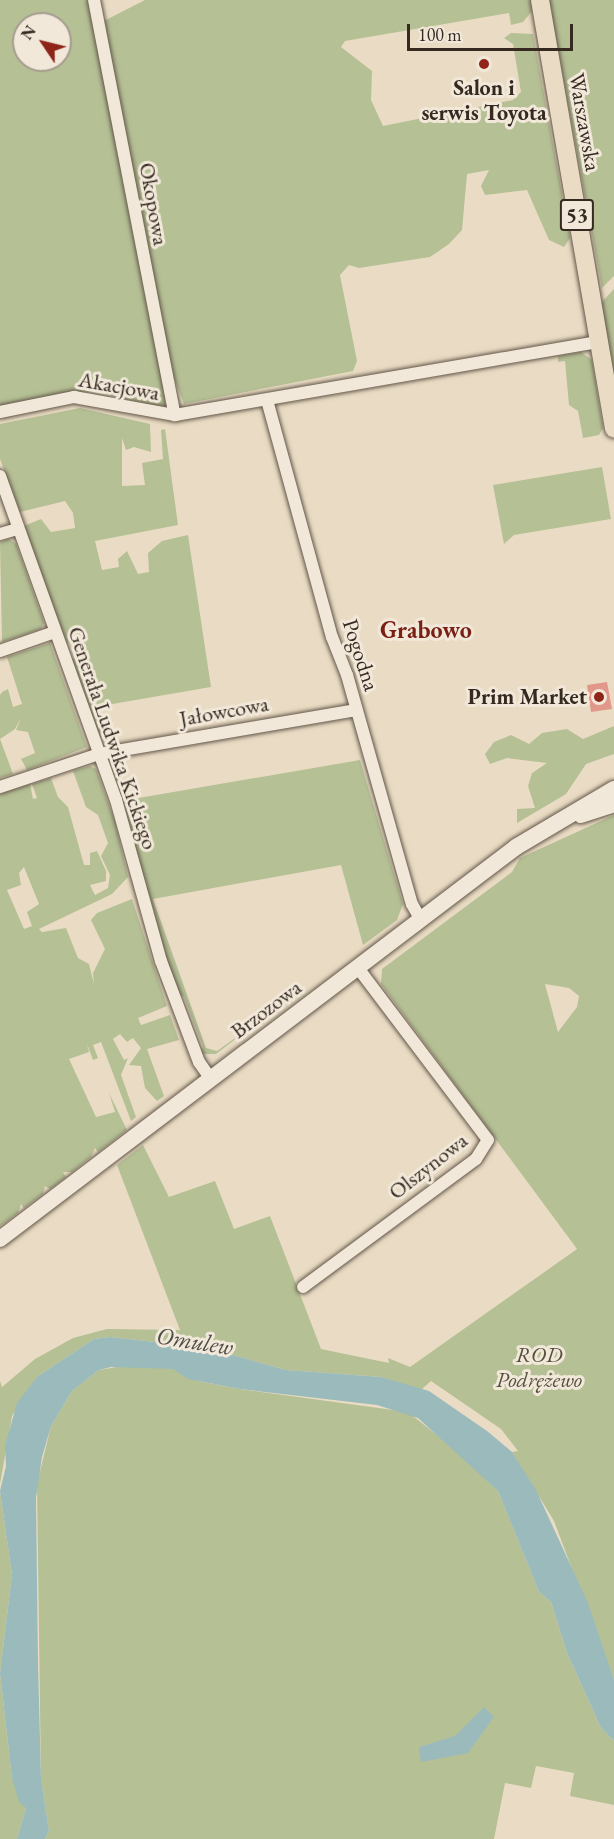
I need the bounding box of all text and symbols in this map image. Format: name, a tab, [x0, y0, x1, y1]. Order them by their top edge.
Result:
north arrow	[12, 12, 72, 72]
scale bar	[410, 12, 576, 50]
text: N	[16, 21, 41, 44]
text: 100 m	[418, 23, 462, 46]
marker: Salon i serwis Toyota	[477, 57, 491, 71]
street label: Warszawska	[563, 71, 607, 173]
place label: Salon i serwis Toyota	[421, 74, 547, 125]
street label: Okopowa	[134, 161, 174, 247]
road number: 53	[559, 197, 595, 233]
street label: Akacjowa	[76, 366, 162, 406]
street label: Pogodna	[337, 616, 385, 694]
district label: Grabowo	[380, 616, 472, 644]
street label: Generała Ludwika Kickiego	[62, 623, 164, 853]
place label: Prim Market	[468, 684, 587, 710]
street label: Jałowcowa	[177, 690, 271, 732]
marker: Prim Market	[592, 690, 606, 704]
street label: Brzozowa	[226, 974, 306, 1044]
street label: Olszynowa	[383, 1127, 473, 1205]
water label: Omulew	[155, 1321, 235, 1361]
park label: ROD Podrężewo	[496, 1341, 582, 1392]

